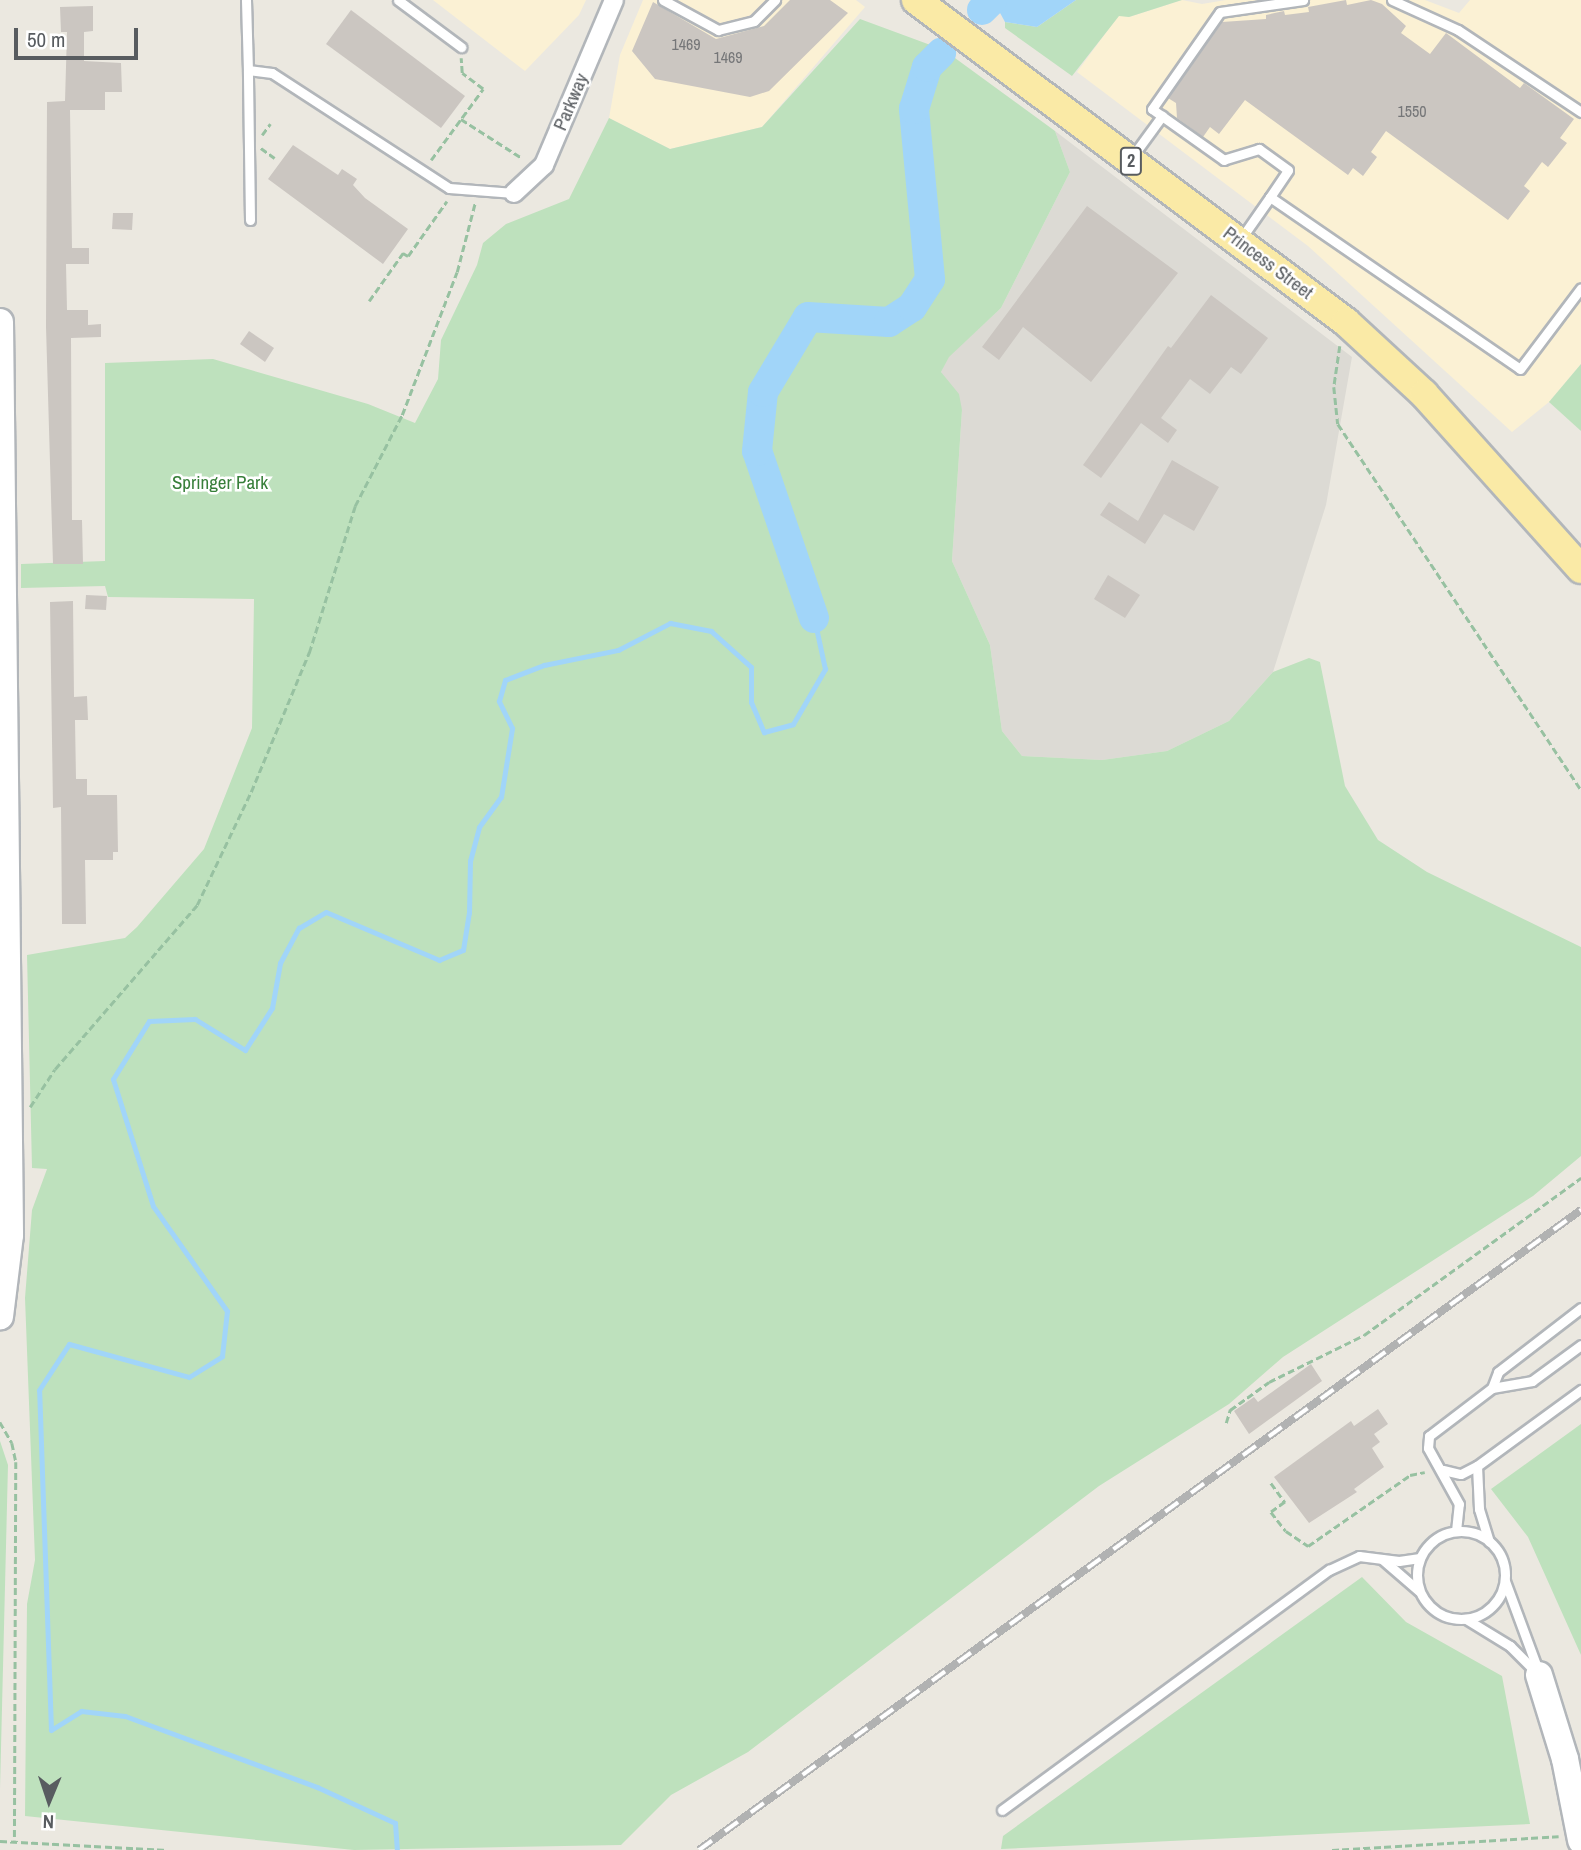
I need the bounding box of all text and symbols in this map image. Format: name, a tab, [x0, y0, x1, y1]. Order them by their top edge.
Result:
scale bar	[18, 14, 142, 58]
text: 50 m	[27, 25, 65, 54]
house number: 1469	[671, 34, 701, 54]
house number: 1469	[713, 47, 743, 67]
street label: Parkway	[549, 70, 593, 134]
house number: 1550	[1397, 101, 1427, 121]
road number: 2	[1119, 146, 1143, 176]
street label: Princess Street	[1219, 222, 1317, 304]
park label: Springer Park	[172, 472, 268, 494]
north arrow	[14, 1766, 84, 1836]
text: N	[42, 1809, 54, 1835]

